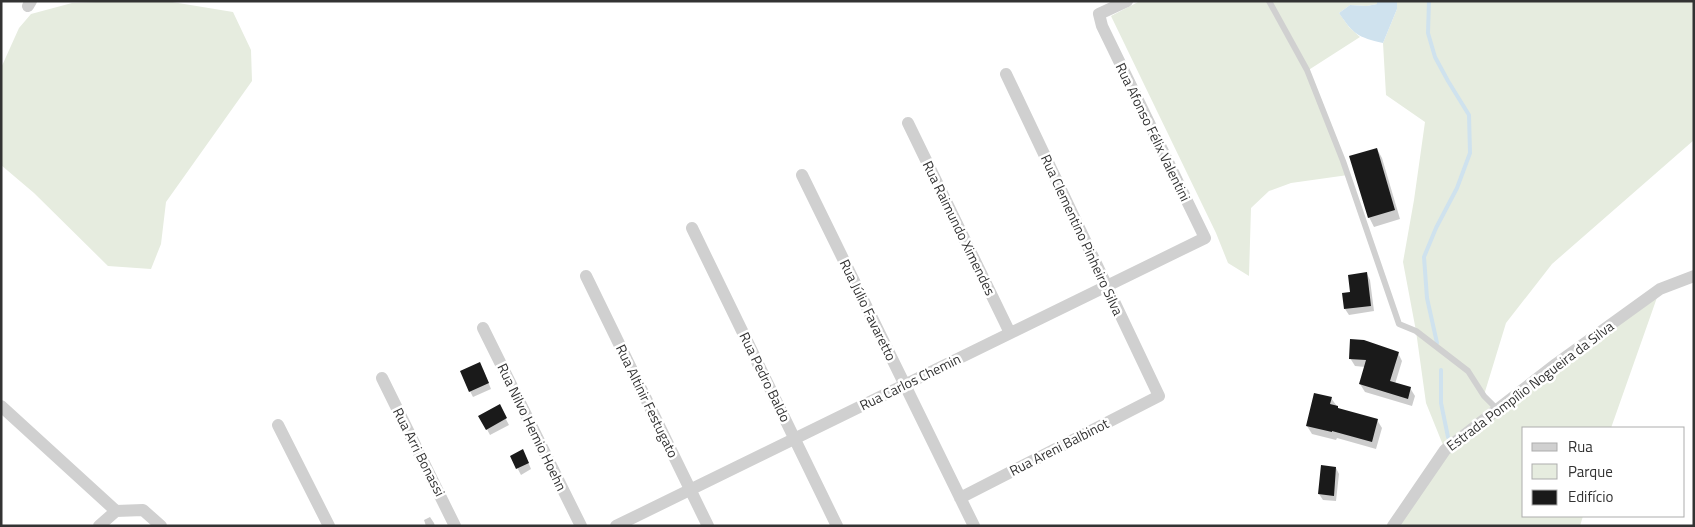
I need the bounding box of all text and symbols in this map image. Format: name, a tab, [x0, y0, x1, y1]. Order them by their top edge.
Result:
street label: Rua Afonso Félix Valentini	[1111, 59, 1196, 205]
street label: Rua Clementino Pinheiro Silva	[1036, 151, 1129, 319]
street label: Rua Raimundo Ximendes	[918, 157, 1001, 299]
street label: Rua Júlio Favaretto	[835, 255, 902, 364]
street label: Estrada Pompílio Nogueira da Silva	[1442, 316, 1618, 456]
street label: Rua Pedro Baldo	[735, 328, 796, 425]
street label: Rua Altinir Festugato	[611, 341, 684, 461]
street label: Rua Carlos Chemin	[856, 348, 964, 415]
street label: Rua Nilvo Hemio Hoehn	[492, 359, 572, 494]
street label: Rua Arri Bonassi	[388, 404, 451, 500]
street label: Rua Areni Balbinot	[1005, 412, 1112, 481]
legend	[1522, 427, 1685, 517]
text: Rua	[1568, 435, 1593, 458]
text: Parque	[1568, 460, 1613, 483]
text: Edifício	[1568, 485, 1613, 508]

